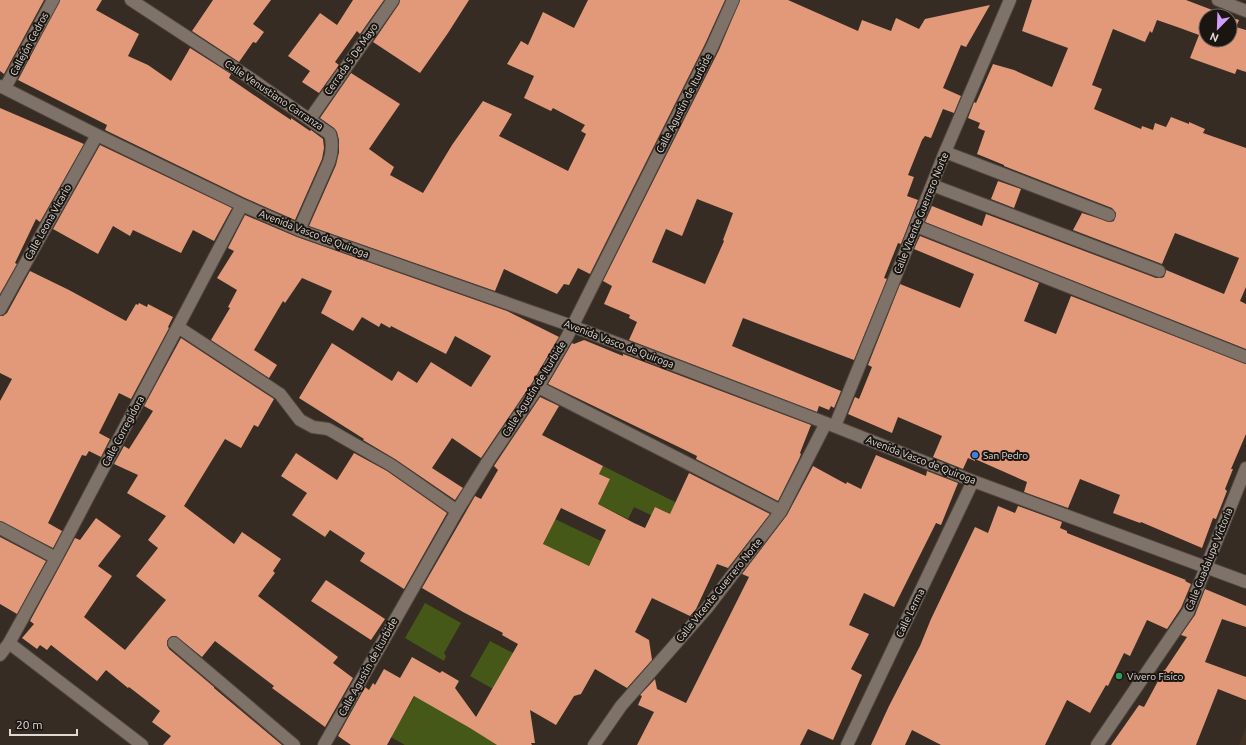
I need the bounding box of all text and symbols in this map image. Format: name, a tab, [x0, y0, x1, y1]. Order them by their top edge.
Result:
north arrow	[1198, 8, 1238, 48]
street label: Callejón Cedros	[8, 11, 50, 77]
street label: Cerrada 5 De Mayo	[322, 21, 380, 97]
text: N	[1208, 30, 1220, 44]
street label: Calle Agustín de Iturbide	[654, 51, 714, 155]
street label: Calle Venustiano Carranza	[223, 58, 325, 132]
street label: Calle VIcente Guerrero Norte	[892, 151, 950, 275]
street label: Calle Leona Vicario	[23, 182, 73, 262]
street label: Avenida Vasco de Quiroga	[258, 208, 370, 260]
street label: Avenida Vasco de Quiroga	[563, 318, 675, 370]
street label: Calle Agustín de Iturbide	[500, 339, 568, 439]
street label: Calle Corregidora	[100, 394, 146, 468]
street label: Avenida Vasco de Quiroga	[865, 434, 977, 486]
marker: San Pedro	[970, 450, 980, 460]
place label: San Pedro	[983, 450, 1028, 461]
street label: Calle Guadalupe Victoria	[1183, 506, 1235, 612]
street label: Calle VIcente Guerrero Norte	[674, 536, 764, 644]
street label: Calle Lerma	[894, 587, 926, 639]
street label: Calle Agustín de Iturbide	[336, 616, 400, 718]
marker: Vivero Fisico	[1114, 671, 1124, 681]
place label: Vivero Fisico	[1127, 671, 1183, 682]
scale bar	[10, 711, 77, 737]
text: 20 m	[16, 718, 43, 731]

